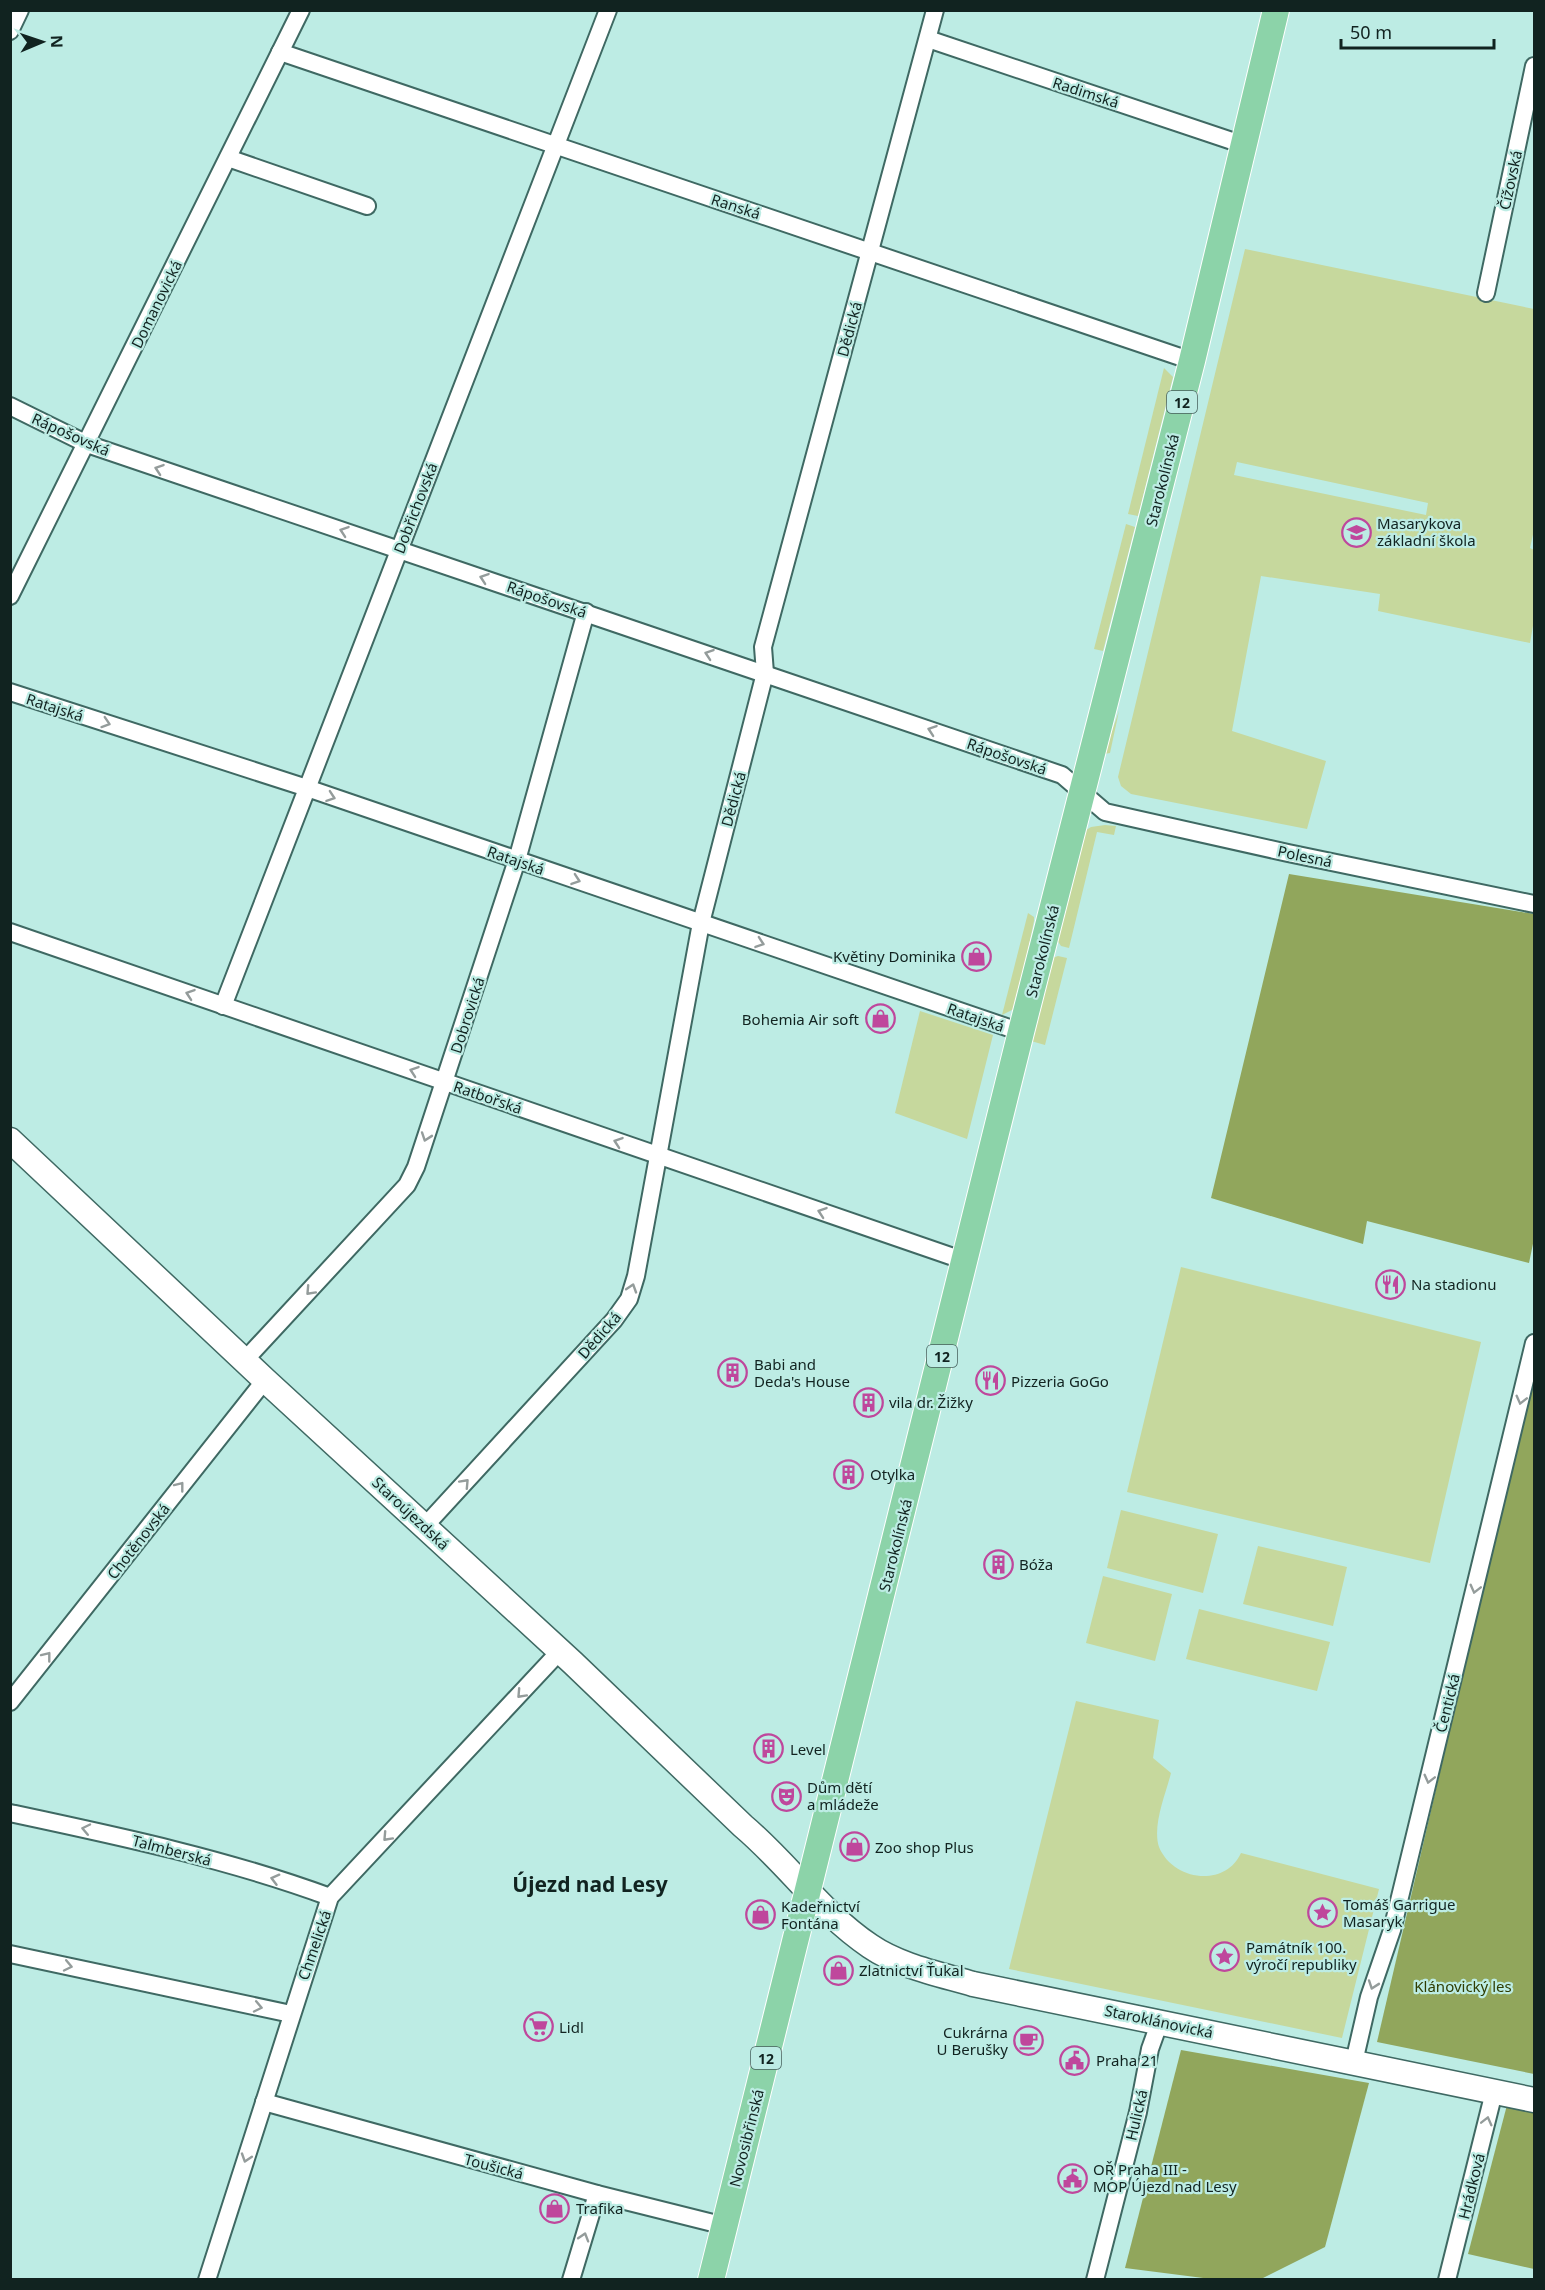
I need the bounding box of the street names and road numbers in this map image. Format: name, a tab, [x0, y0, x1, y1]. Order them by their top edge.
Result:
street label: Radimská	[1050, 72, 1122, 112]
street label: Čížovská	[1494, 148, 1526, 212]
street label: Ranská	[709, 189, 763, 223]
street label: Domanovická	[126, 257, 186, 351]
street label: Dědická	[832, 299, 866, 359]
road number: 12	[1167, 391, 1197, 413]
street label: Rápošovská	[29, 408, 113, 460]
street label: Starokolínská	[1141, 432, 1183, 528]
street label: Dobřichovská	[388, 460, 442, 556]
street label: Rápošovská	[504, 576, 590, 622]
street label: Ratajská	[24, 688, 86, 726]
street label: Rápošovská	[964, 733, 1050, 779]
street label: Dědická	[716, 769, 750, 829]
street label: Polesná	[1276, 840, 1334, 872]
street label: Ratajská	[485, 841, 547, 879]
street label: Starokolínská	[1021, 903, 1063, 999]
street label: Dobrovická	[445, 974, 489, 1056]
street label: Ratajská	[945, 998, 1007, 1036]
street label: Ratbořská	[451, 1076, 525, 1118]
street label: Dědická	[573, 1307, 625, 1363]
road number: 12	[927, 1345, 957, 1367]
street label: Staroújezdská	[368, 1472, 454, 1554]
street label: Starokolínská	[874, 1497, 916, 1593]
street label: Chotěnovská	[102, 1499, 174, 1583]
street label: Čentická	[1430, 1671, 1464, 1735]
street label: Talmberská	[130, 1830, 214, 1870]
street label: Chmelická	[293, 1907, 335, 1983]
street label: Staroklánovická	[1103, 2000, 1215, 2042]
road number: 12	[751, 2047, 781, 2069]
street label: Novosibřinská	[724, 2087, 768, 2189]
street label: Hulická	[1120, 2088, 1152, 2142]
street label: Toušická	[462, 2149, 526, 2183]
street label: Hrádková	[1453, 2151, 1489, 2221]

